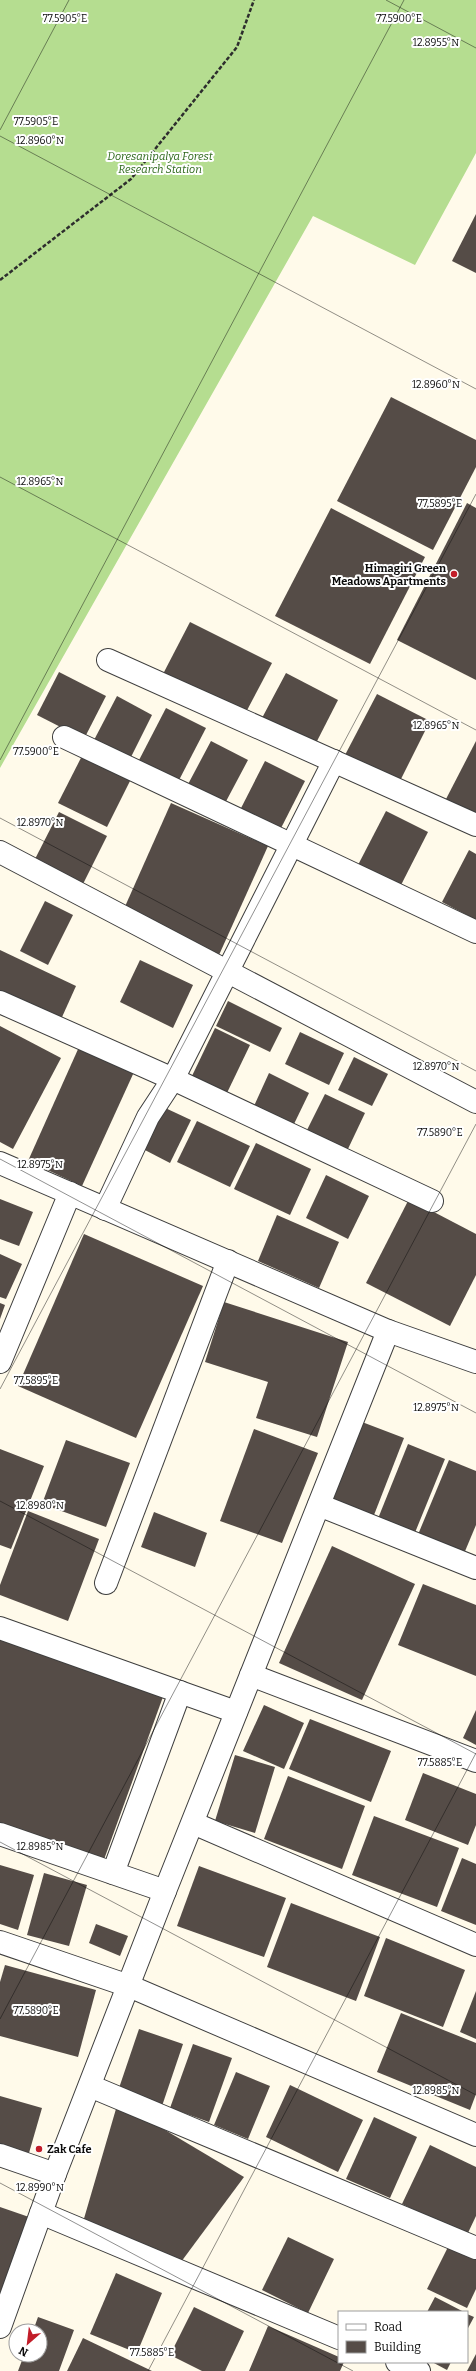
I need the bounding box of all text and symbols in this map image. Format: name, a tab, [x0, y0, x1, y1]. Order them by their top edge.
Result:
text: 77.5905°E	[43, 13, 87, 25]
text: 77.5900°E	[376, 13, 422, 25]
text: 12.8955°N	[413, 37, 459, 49]
text: 77.5905°E	[14, 116, 58, 128]
text: 12.8960°N	[16, 135, 64, 147]
park label: Doresanipalya Forest Research Station	[107, 150, 213, 176]
text: 12.8960°N	[412, 379, 460, 391]
text: 12.8965°N	[17, 476, 63, 488]
text: 77.5895°E	[418, 498, 462, 510]
place label: Himagiri Green Meadows Apartments	[332, 562, 447, 588]
marker: Himagiri Green Meadows Apartments	[449, 569, 459, 579]
text: 12.8965°N	[413, 720, 459, 732]
text: 77.5900°E	[13, 746, 59, 758]
text: 12.8970°N	[17, 817, 63, 829]
text: 12.8970°N	[413, 1061, 459, 1073]
text: 77.5890°E	[417, 1127, 463, 1139]
text: 12.8975°N	[17, 1159, 63, 1171]
text: 77.5895°E	[14, 1375, 58, 1387]
text: 12.8975°N	[413, 1402, 459, 1414]
text: 12.8980°N	[16, 1500, 64, 1512]
text: 77.5885°E	[418, 1757, 462, 1769]
text: 12.8985°N	[17, 1841, 64, 1853]
text: 77.5890°E	[13, 2005, 59, 2017]
text: 12.8985°N	[413, 2085, 460, 2097]
place label: Zak Cafe	[47, 2143, 92, 2156]
marker: Zak Cafe	[34, 2144, 44, 2154]
text: 12.8990°N	[16, 2182, 64, 2194]
legend	[338, 2311, 468, 2363]
text: Road	[374, 2320, 402, 2334]
north arrow	[8, 2323, 48, 2363]
text: Building	[374, 2340, 421, 2354]
text: N	[16, 2343, 30, 2359]
text: 77.5885°E	[130, 2347, 174, 2359]

